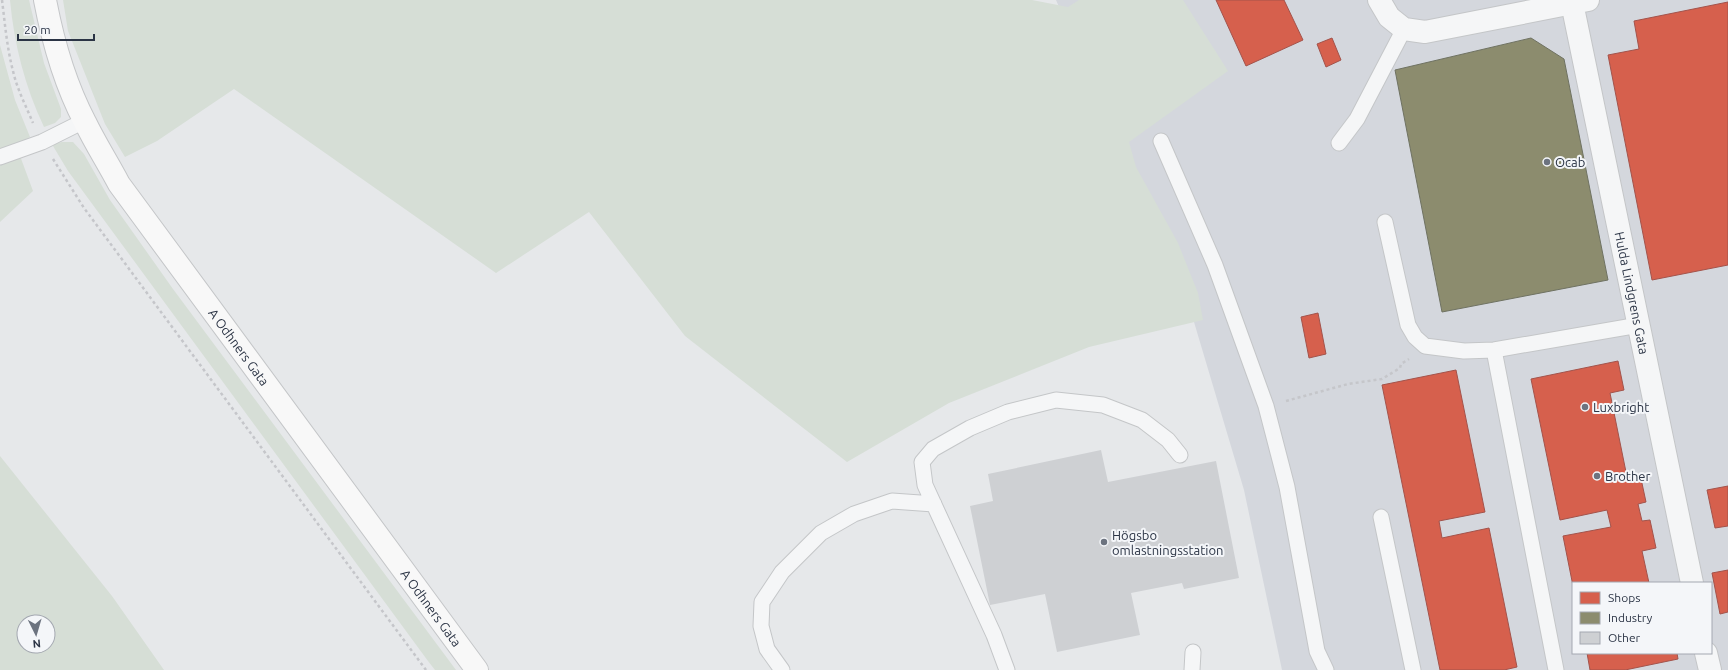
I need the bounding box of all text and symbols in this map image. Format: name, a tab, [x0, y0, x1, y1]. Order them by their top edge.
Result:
scale bar	[18, 16, 94, 42]
text: 20 m	[24, 23, 51, 36]
place label: Ocab	[1555, 155, 1585, 169]
marker: Ocab	[1542, 157, 1552, 167]
street label: Hulda Lindgrens Gata	[1612, 230, 1651, 355]
street label: A Odhners Gata	[206, 306, 272, 388]
place label: Luxbright	[1593, 400, 1649, 414]
marker: Luxbright	[1580, 402, 1590, 412]
place label: Brother	[1605, 469, 1650, 483]
marker: Brother	[1592, 471, 1602, 481]
place label: Högsbo omlastningsstation	[1112, 528, 1224, 557]
marker: Högsbo omlastningsstation	[1099, 537, 1109, 547]
street label: A Odhners Gata	[398, 567, 464, 649]
legend	[1572, 582, 1712, 654]
text: Shops	[1608, 591, 1640, 604]
text: Industry	[1608, 611, 1653, 624]
north arrow	[16, 614, 56, 654]
text: Other	[1608, 631, 1641, 644]
text: N	[32, 638, 41, 650]

